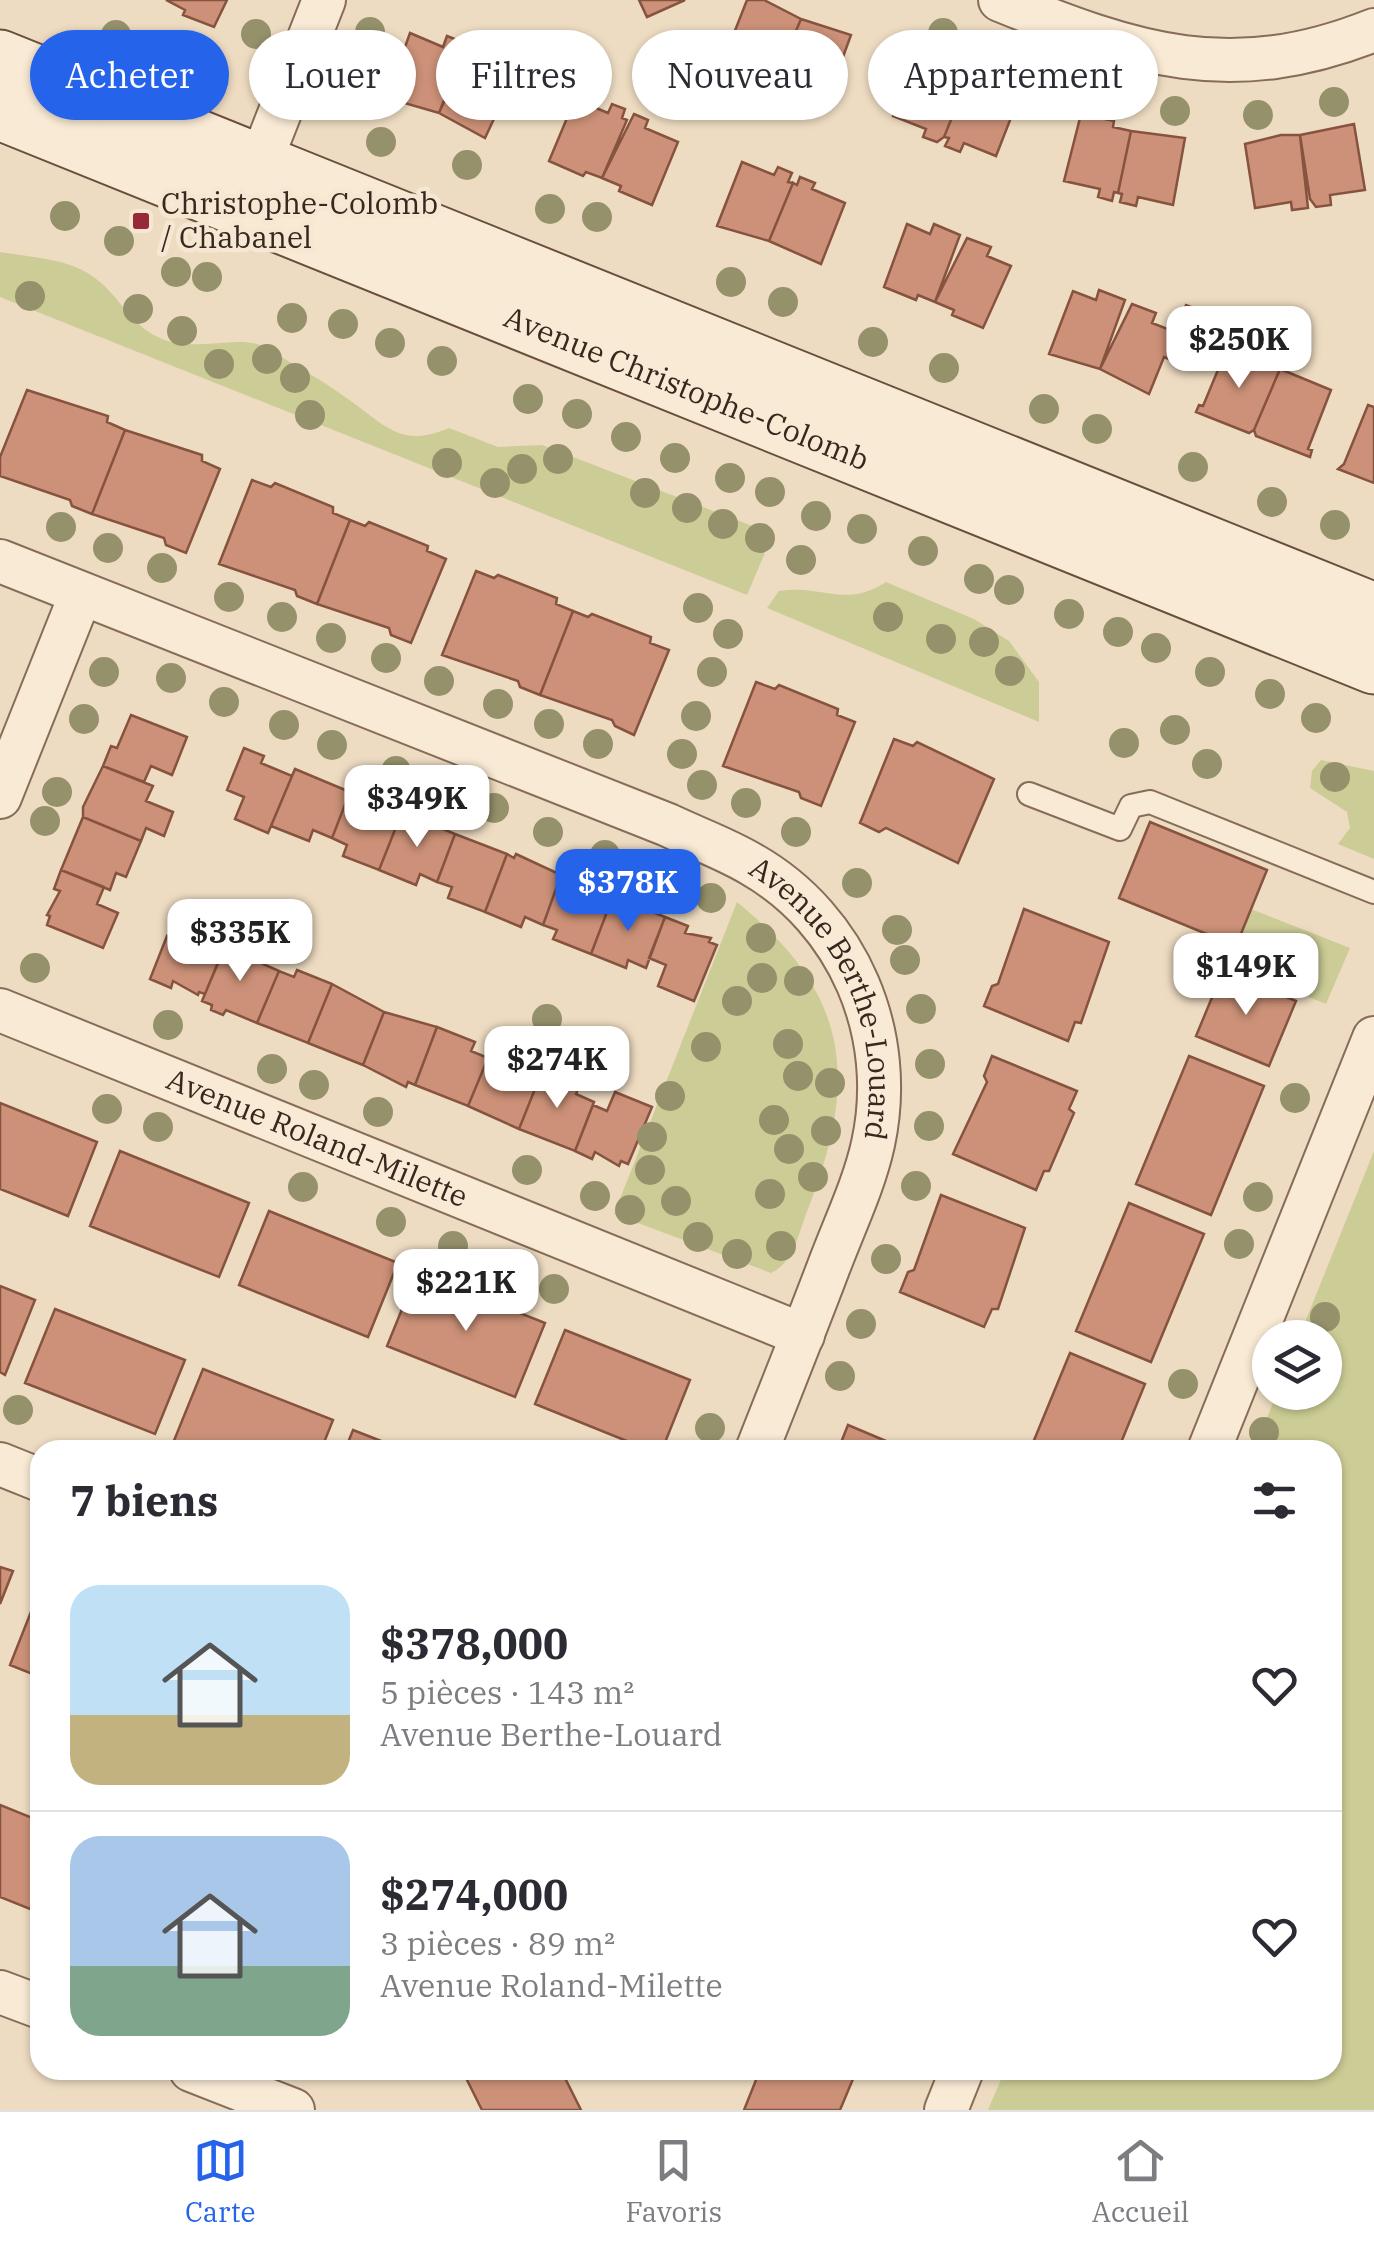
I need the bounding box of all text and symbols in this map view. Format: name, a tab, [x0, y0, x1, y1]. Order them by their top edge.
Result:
chip: Acheter	[30, 30, 229, 120]
chip: Louer	[249, 30, 416, 120]
chip: Filtres	[436, 30, 612, 120]
chip: Nouveau	[632, 30, 848, 120]
chip: Appartement	[868, 30, 1158, 120]
place label: Christophe-Colomb / Chabanel	[161, 183, 438, 256]
marker: Christophe-Colomb / Chabanel	[130, 210, 152, 232]
street label: Avenue Christophe-Colomb	[499, 296, 875, 478]
pin: $250K	[1169, 306, 1309, 391]
text: $250K	[1188, 317, 1290, 359]
pin: $349K	[347, 765, 487, 850]
text: $349K	[366, 776, 468, 818]
street label: Avenue Berthe-Louard	[743, 847, 900, 1143]
pin: $378K	[558, 849, 698, 934]
text: $378K	[577, 860, 679, 902]
pin: $335K	[170, 899, 310, 984]
text: $335K	[189, 910, 291, 952]
pin: $149K	[1176, 933, 1316, 1018]
text: $149K	[1195, 944, 1297, 986]
pin: $274K	[487, 1026, 627, 1111]
text: $274K	[506, 1037, 608, 1079]
street label: Avenue Roland-Milette	[161, 1059, 474, 1215]
pin: $221K	[396, 1249, 536, 1334]
text: $221K	[415, 1260, 517, 1302]
map controls	[1252, 1320, 1342, 1410]
button: layers	[1252, 1320, 1342, 1410]
text: 7 biens	[70, 1473, 218, 1528]
icon: filters	[1247, 1473, 1302, 1528]
text: $378,000	[380, 1616, 568, 1671]
icon: home	[150, 1625, 270, 1745]
icon: heart	[1247, 1658, 1302, 1713]
text: 5 pièces · 143 m²	[380, 1671, 634, 1713]
text: Avenue Berthe-Louard	[380, 1713, 722, 1755]
text: $274,000	[380, 1867, 568, 1922]
icon: home	[150, 1876, 270, 1996]
icon: heart	[1247, 1909, 1302, 1964]
text: 3 pièces · 89 m²	[380, 1922, 615, 1964]
text: Avenue Roland-Milette	[380, 1964, 723, 2006]
tab: Carte	[185, 2133, 256, 2230]
tab: Favoris	[625, 2133, 722, 2230]
tab: Accueil	[1092, 2133, 1189, 2230]

